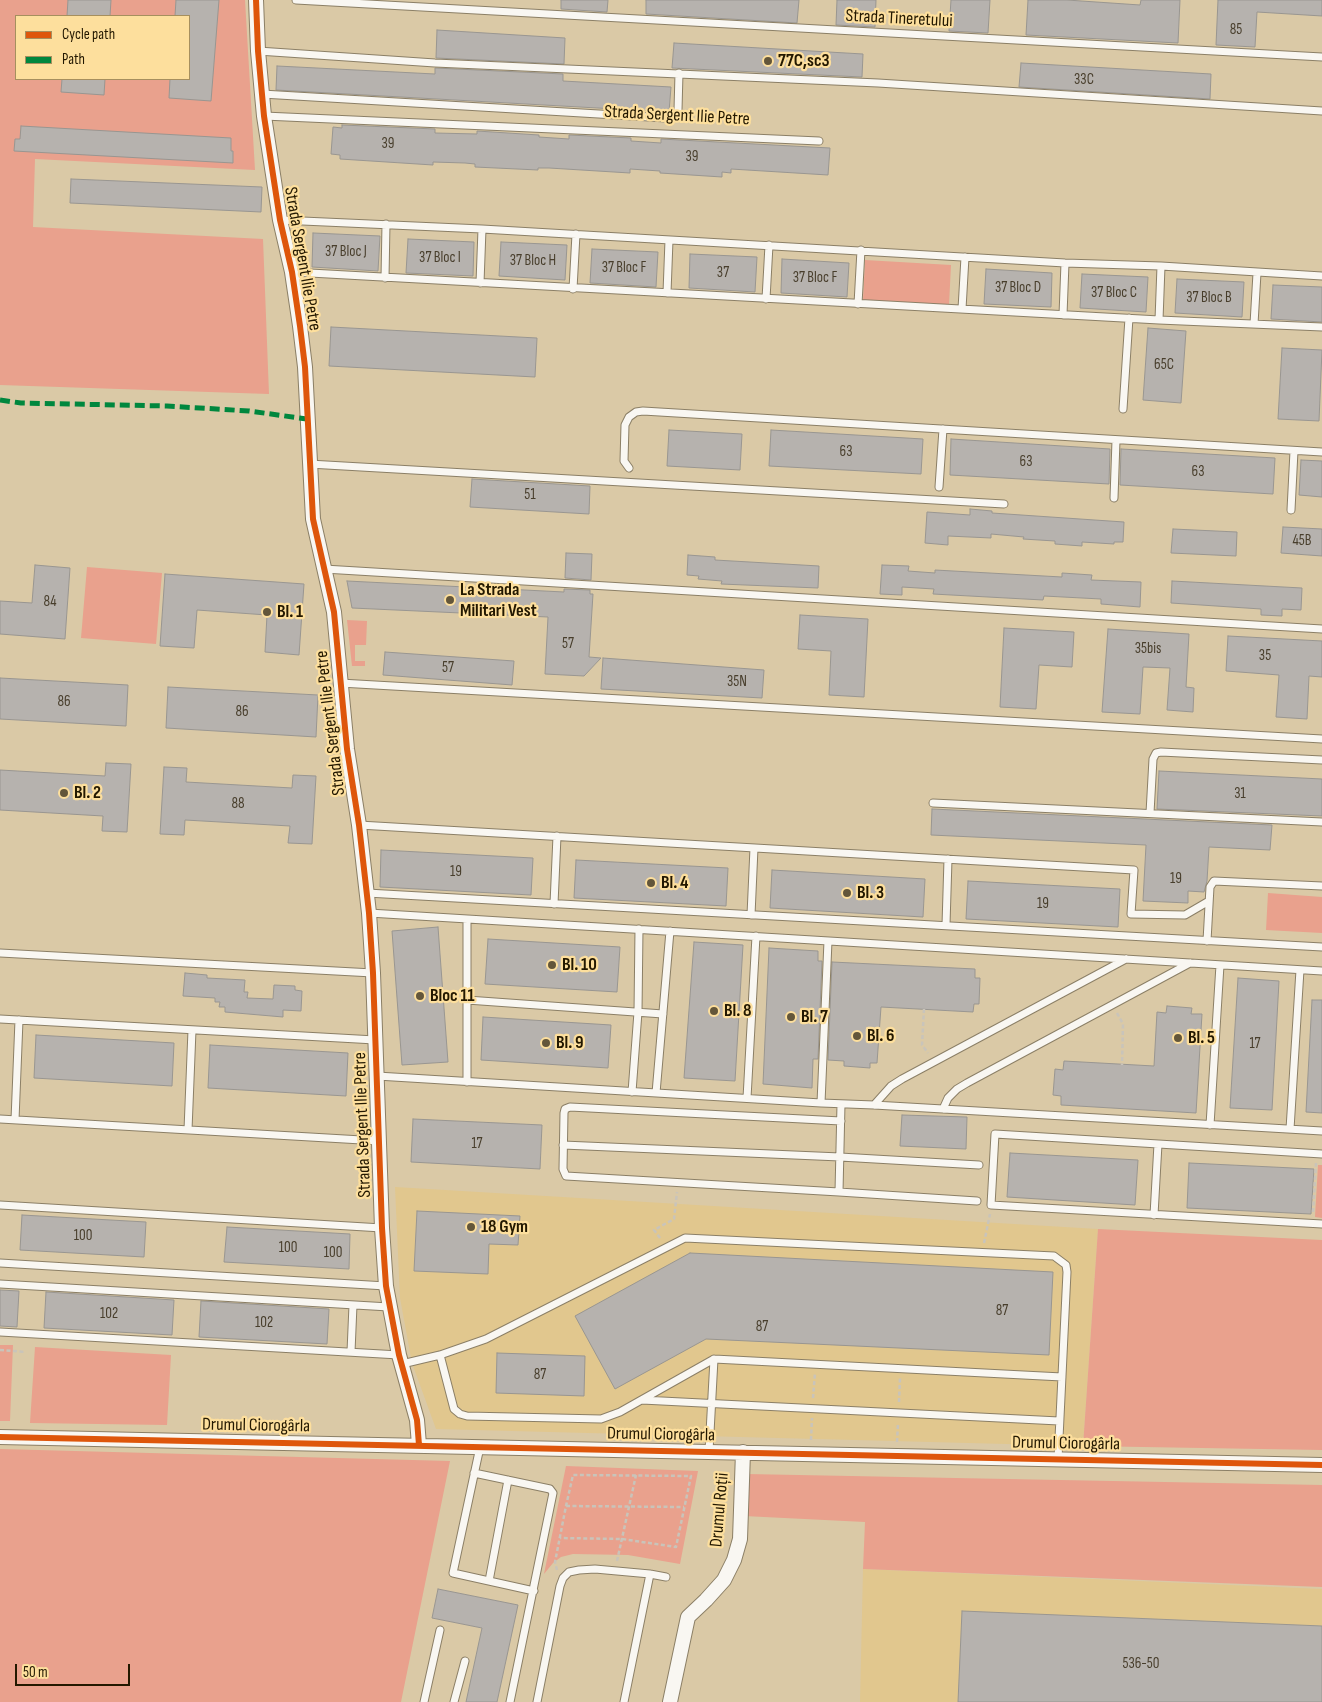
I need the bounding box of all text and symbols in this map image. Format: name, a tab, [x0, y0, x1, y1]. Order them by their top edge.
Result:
street label: Strada Tineretului	[845, 5, 953, 33]
legend	[15, 15, 190, 80]
house number: 85	[1230, 21, 1242, 39]
text: Cycle path	[62, 25, 115, 44]
text: Path	[62, 50, 85, 69]
place label: 77C,sc3	[778, 50, 830, 72]
marker: 77C,sc3	[762, 55, 774, 67]
house number: 33C	[1074, 71, 1094, 89]
street label: Strada Sergent Ilie Petre	[604, 101, 750, 131]
house number: 39	[382, 135, 394, 153]
house number: 39	[686, 148, 698, 166]
street label: Strada Sergent Ilie Petre	[279, 185, 325, 333]
house number: 37 Bloc J	[325, 243, 367, 261]
house number: 37 Bloc I	[419, 249, 461, 267]
house number: 37 Bloc H	[510, 252, 556, 270]
house number: 37 Bloc F	[602, 259, 646, 277]
house number: 37	[717, 264, 729, 282]
house number: 37 Bloc F	[793, 269, 837, 287]
house number: 37 Bloc D	[995, 279, 1041, 297]
house number: 37 Bloc C	[1091, 284, 1137, 302]
house number: 37 Bloc B	[1186, 289, 1232, 307]
house number: 65C	[1154, 356, 1174, 374]
house number: 63	[840, 443, 852, 461]
house number: 63	[1020, 453, 1032, 471]
house number: 63	[1192, 463, 1204, 481]
house number: 51	[524, 486, 536, 504]
house number: 45B	[1292, 532, 1312, 550]
place label: La Strada Militari Vest	[460, 579, 537, 622]
house number: 84	[43, 593, 57, 611]
marker: La Strada Militari Vest	[444, 594, 456, 606]
place label: Bl. 1	[277, 601, 303, 623]
marker: Bl. 1	[261, 606, 273, 618]
house number: 57	[562, 635, 574, 653]
house number: 35bis	[1135, 640, 1161, 658]
house number: 35	[1259, 647, 1271, 665]
street label: Strada Sergent Ilie Petre	[311, 649, 351, 797]
house number: 57	[442, 659, 454, 677]
house number: 35N	[727, 673, 747, 691]
house number: 86	[57, 693, 71, 711]
house number: 86	[235, 703, 249, 721]
place label: Bl. 2	[74, 782, 101, 804]
house number: 31	[1234, 785, 1246, 803]
marker: Bl. 2	[58, 787, 70, 799]
house number: 88	[231, 795, 245, 813]
house number: 19	[450, 863, 462, 881]
house number: 19	[1170, 870, 1182, 888]
place label: Bl. 4	[661, 872, 688, 894]
marker: Bl. 4	[645, 877, 657, 889]
place label: Bl. 3	[857, 882, 884, 904]
marker: Bl. 3	[841, 887, 853, 899]
house number: 19	[1037, 895, 1049, 913]
place label: Bl. 10	[562, 954, 597, 976]
marker: Bl. 10	[546, 959, 558, 971]
place label: Bloc 11	[430, 985, 475, 1007]
marker: Bloc 11	[414, 990, 426, 1002]
place label: Bl. 8	[724, 1000, 752, 1022]
marker: Bl. 8	[708, 1005, 720, 1017]
place label: Bl. 7	[801, 1006, 828, 1028]
marker: Bl. 7	[785, 1011, 797, 1023]
place label: Bl. 6	[867, 1025, 895, 1047]
place label: Bl. 5	[1188, 1027, 1215, 1049]
marker: Bl. 6	[851, 1030, 863, 1042]
place label: Bl. 9	[556, 1032, 584, 1054]
marker: Bl. 5	[1172, 1032, 1184, 1044]
house number: 17	[1249, 1035, 1261, 1053]
marker: Bl. 9	[540, 1037, 552, 1049]
street label: Strada Sergent Ilie Petre	[350, 1052, 376, 1198]
house number: 17	[471, 1135, 483, 1153]
place label: 18 Gym	[481, 1216, 528, 1238]
marker: 18 Gym	[465, 1221, 477, 1233]
house number: 100	[74, 1227, 92, 1245]
house number: 100	[279, 1239, 297, 1257]
house number: 100	[324, 1244, 342, 1262]
house number: 87	[996, 1302, 1008, 1320]
house number: 102	[100, 1305, 118, 1323]
house number: 102	[255, 1314, 273, 1332]
house number: 87	[756, 1318, 768, 1336]
house number: 87	[534, 1366, 546, 1384]
street label: Drumul Ciorogârla	[202, 1414, 310, 1438]
street label: Drumul Ciorogârla	[607, 1423, 715, 1447]
street label: Drumul Ciorogârla	[1012, 1432, 1120, 1456]
street label: Drumul Roții	[706, 1472, 734, 1548]
scale bar	[18, 1654, 132, 1686]
house number: 536-50	[1122, 1655, 1160, 1673]
text: 50 m	[23, 1663, 48, 1682]

